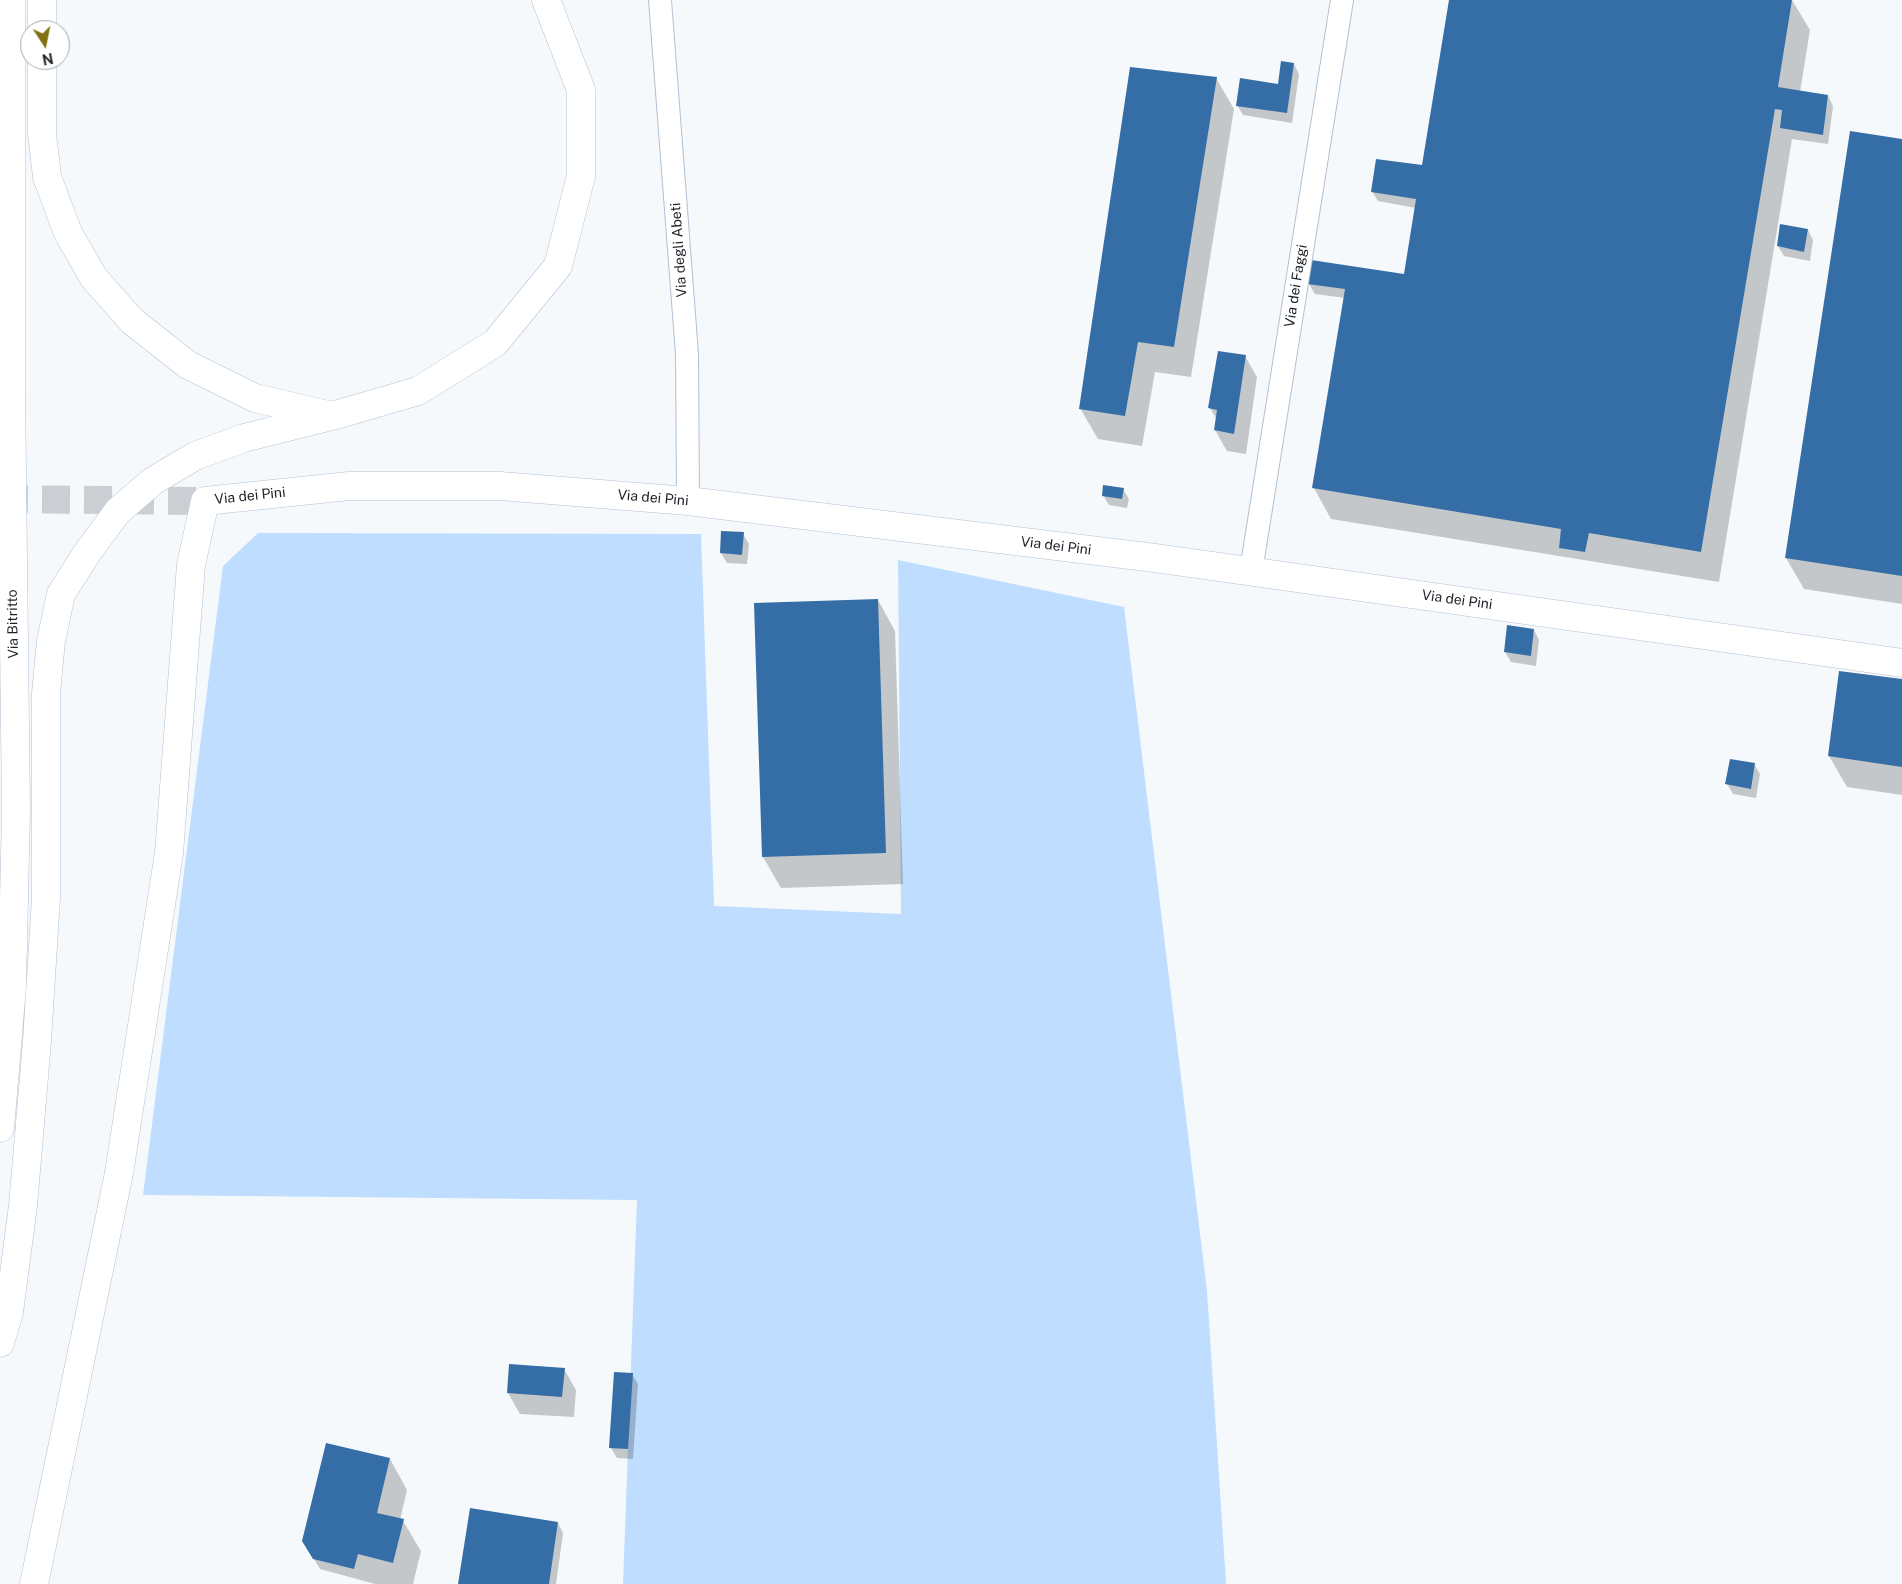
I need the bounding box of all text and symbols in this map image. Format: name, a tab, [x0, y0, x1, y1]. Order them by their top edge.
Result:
north arrow	[20, 20, 70, 70]
text: N	[41, 50, 55, 68]
street label: Via degli Abeti	[667, 202, 691, 298]
street label: Via dei Faggi	[1281, 243, 1311, 329]
street label: Via dei Pini	[214, 484, 286, 508]
street label: Via dei Pini	[617, 487, 689, 509]
street label: Via dei Pini	[1020, 533, 1092, 559]
street label: Via dei Pini	[1421, 587, 1493, 613]
street label: Via Bitritto	[4, 589, 22, 659]

